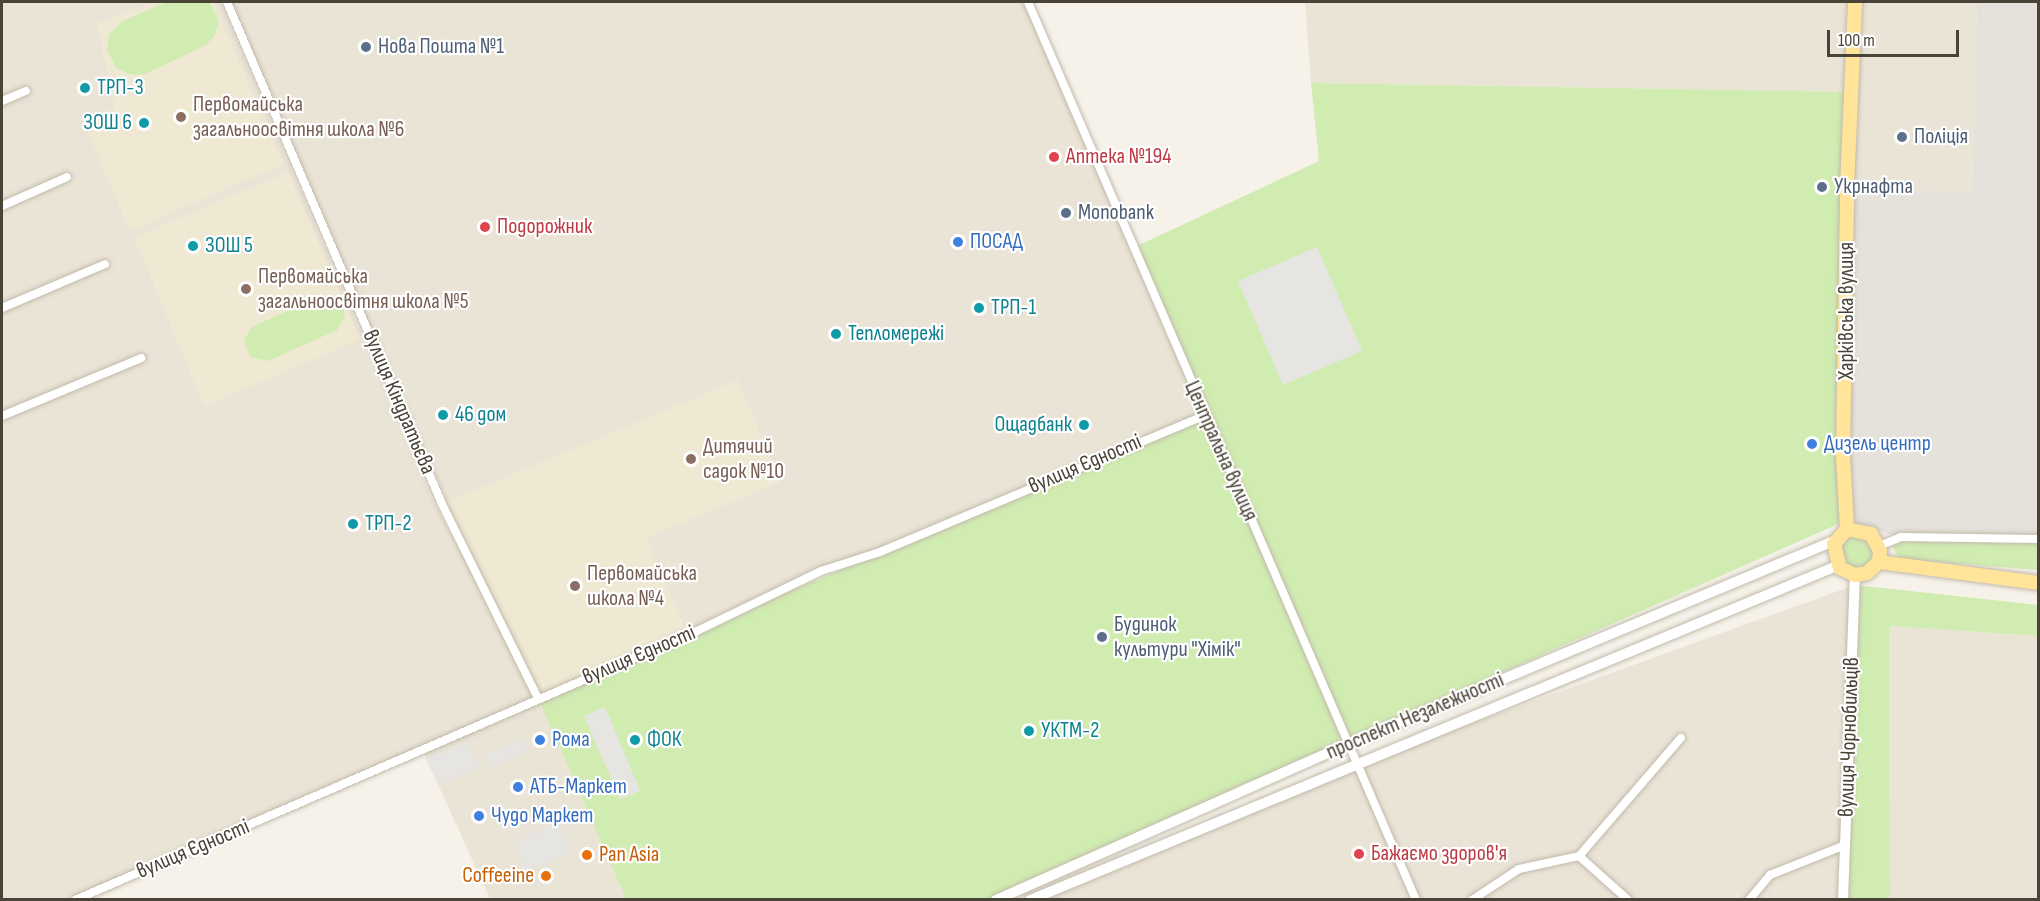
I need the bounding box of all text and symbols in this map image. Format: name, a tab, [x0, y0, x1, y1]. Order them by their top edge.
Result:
scale bar	[1830, 18, 1962, 56]
text: 100 m	[1838, 30, 1875, 51]
place label: Нова Пошта №1	[378, 34, 504, 60]
marker: Нова Пошта №1	[359, 40, 373, 54]
place label: ТРП-3	[97, 75, 144, 101]
marker: ТРП-3	[78, 81, 92, 95]
place label: Первомайська загальноосвітня школа №6	[193, 91, 404, 142]
place label: ЗОШ 6	[83, 110, 132, 136]
marker: Первомайська загальноосвітня школа №6	[174, 110, 188, 124]
marker: ЗОШ 6	[137, 116, 151, 130]
place label: Поліція	[1914, 124, 1968, 150]
marker: Поліція	[1895, 130, 1909, 144]
place label: Аптека №194	[1066, 144, 1172, 170]
marker: Аптека №194	[1047, 150, 1061, 164]
place label: Укрнафта	[1834, 174, 1913, 200]
marker: Укрнафта	[1815, 180, 1829, 194]
place label: Monobank	[1078, 200, 1154, 226]
marker: Monobank	[1059, 206, 1073, 220]
place label: Подорожник	[497, 214, 592, 240]
marker: Подорожник	[478, 220, 492, 234]
place label: ПОСАД	[970, 229, 1023, 255]
place label: ЗОШ 5	[205, 233, 253, 259]
marker: ПОСАД	[951, 235, 965, 249]
marker: ЗОШ 5	[186, 239, 200, 253]
street label: Харківська вулиця	[1834, 242, 1860, 380]
place label: Первомайська загальноосвітня школа №5	[258, 263, 469, 314]
marker: Первомайська загальноосвітня школа №5	[239, 282, 253, 296]
place label: ТРП-1	[991, 295, 1036, 321]
marker: ТРП-1	[972, 301, 986, 315]
place label: Тепломережі	[848, 321, 944, 347]
street label: вулиця Кіндратьєва	[357, 326, 441, 478]
marker: Тепломережі	[829, 327, 843, 341]
street label: Центральна вулиця	[1178, 377, 1264, 525]
place label: 46 дом	[455, 402, 506, 428]
marker: 46 дом	[436, 408, 450, 422]
place label: Ощадбанк	[994, 412, 1072, 438]
marker: Ощадбанк	[1077, 418, 1091, 432]
street label: вулиця Єдності	[1025, 428, 1145, 500]
place label: Дизель центр	[1824, 431, 1931, 457]
place label: Дитячий садок №10	[703, 433, 784, 484]
marker: Дизель центр	[1805, 437, 1819, 451]
marker: Дитячий садок №10	[684, 452, 698, 466]
place label: ТРП-2	[365, 511, 412, 537]
marker: ТРП-2	[346, 517, 360, 531]
place label: Первомайська школа №4	[587, 560, 697, 612]
marker: Первомайська школа №4	[568, 579, 582, 593]
place label: Будинок культури "Хімік"	[1114, 611, 1241, 662]
street label: вулиця Єдності	[579, 619, 699, 691]
marker: Будинок культури "Хімік"	[1095, 630, 1109, 644]
street label: вулиця Чорнобильців	[1833, 657, 1865, 817]
street label: проспект Незалежності	[1322, 667, 1508, 765]
place label: УКТМ-2	[1041, 718, 1099, 744]
marker: УКТМ-2	[1022, 724, 1036, 738]
place label: Рома	[552, 727, 590, 753]
place label: ФОК	[647, 727, 682, 753]
marker: Рома	[533, 733, 547, 747]
marker: ФОК	[628, 733, 642, 747]
place label: АТБ-Маркет	[530, 774, 627, 800]
marker: АТБ-Маркет	[511, 780, 525, 794]
place label: Чудо Маркет	[491, 803, 593, 829]
marker: Чудо Маркет	[472, 809, 486, 823]
street label: вулиця Єдності	[133, 813, 253, 885]
place label: Бажаємо здоров'я	[1371, 841, 1507, 867]
place label: Pan Asia	[599, 842, 659, 868]
marker: Бажаємо здоров'я	[1352, 847, 1366, 861]
marker: Pan Asia	[580, 848, 594, 862]
place label: Coffeeine	[462, 863, 534, 889]
marker: Coffeeine	[539, 869, 553, 883]

